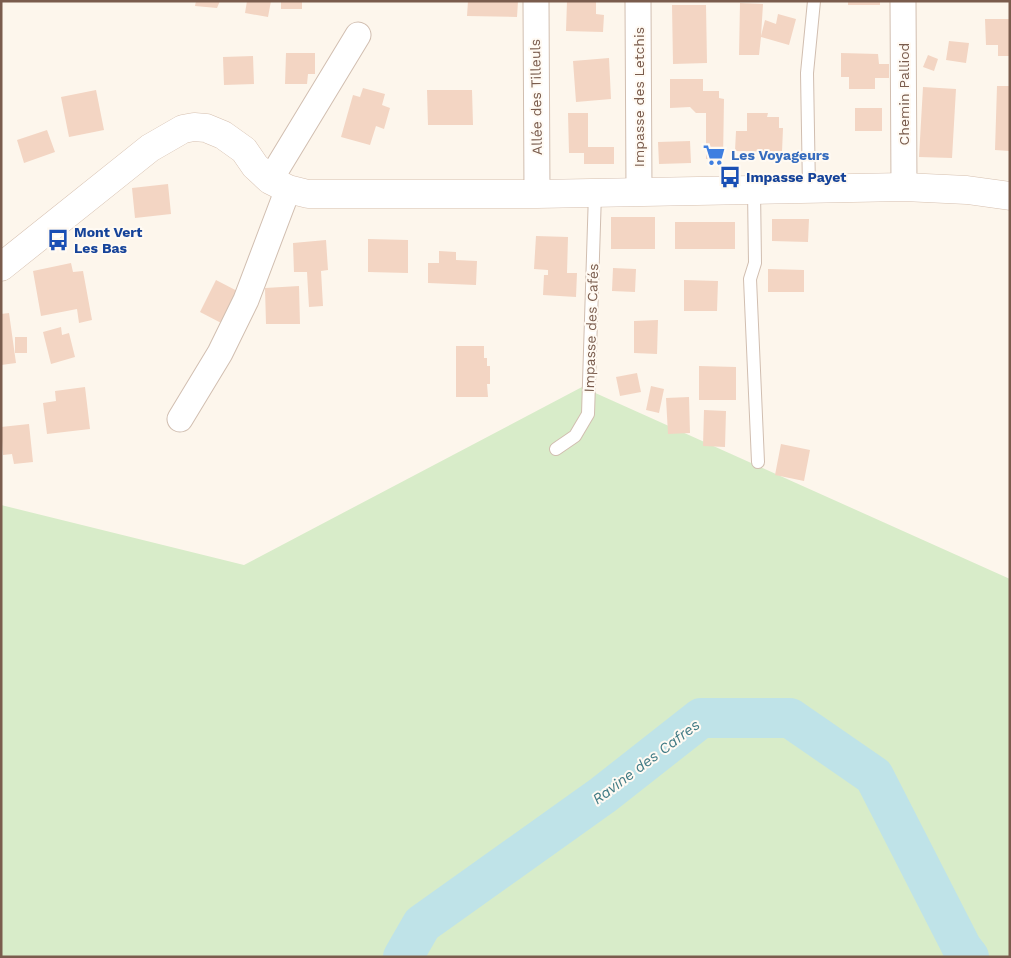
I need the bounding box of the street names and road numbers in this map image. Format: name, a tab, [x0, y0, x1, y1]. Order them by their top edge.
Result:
street label: Impasse des Letchis	[631, 27, 647, 167]
street label: Allée des Tilleuls	[527, 39, 545, 155]
street label: Chemin Palliod	[896, 43, 912, 145]
street label: Impasse des Cafés	[581, 263, 601, 393]

